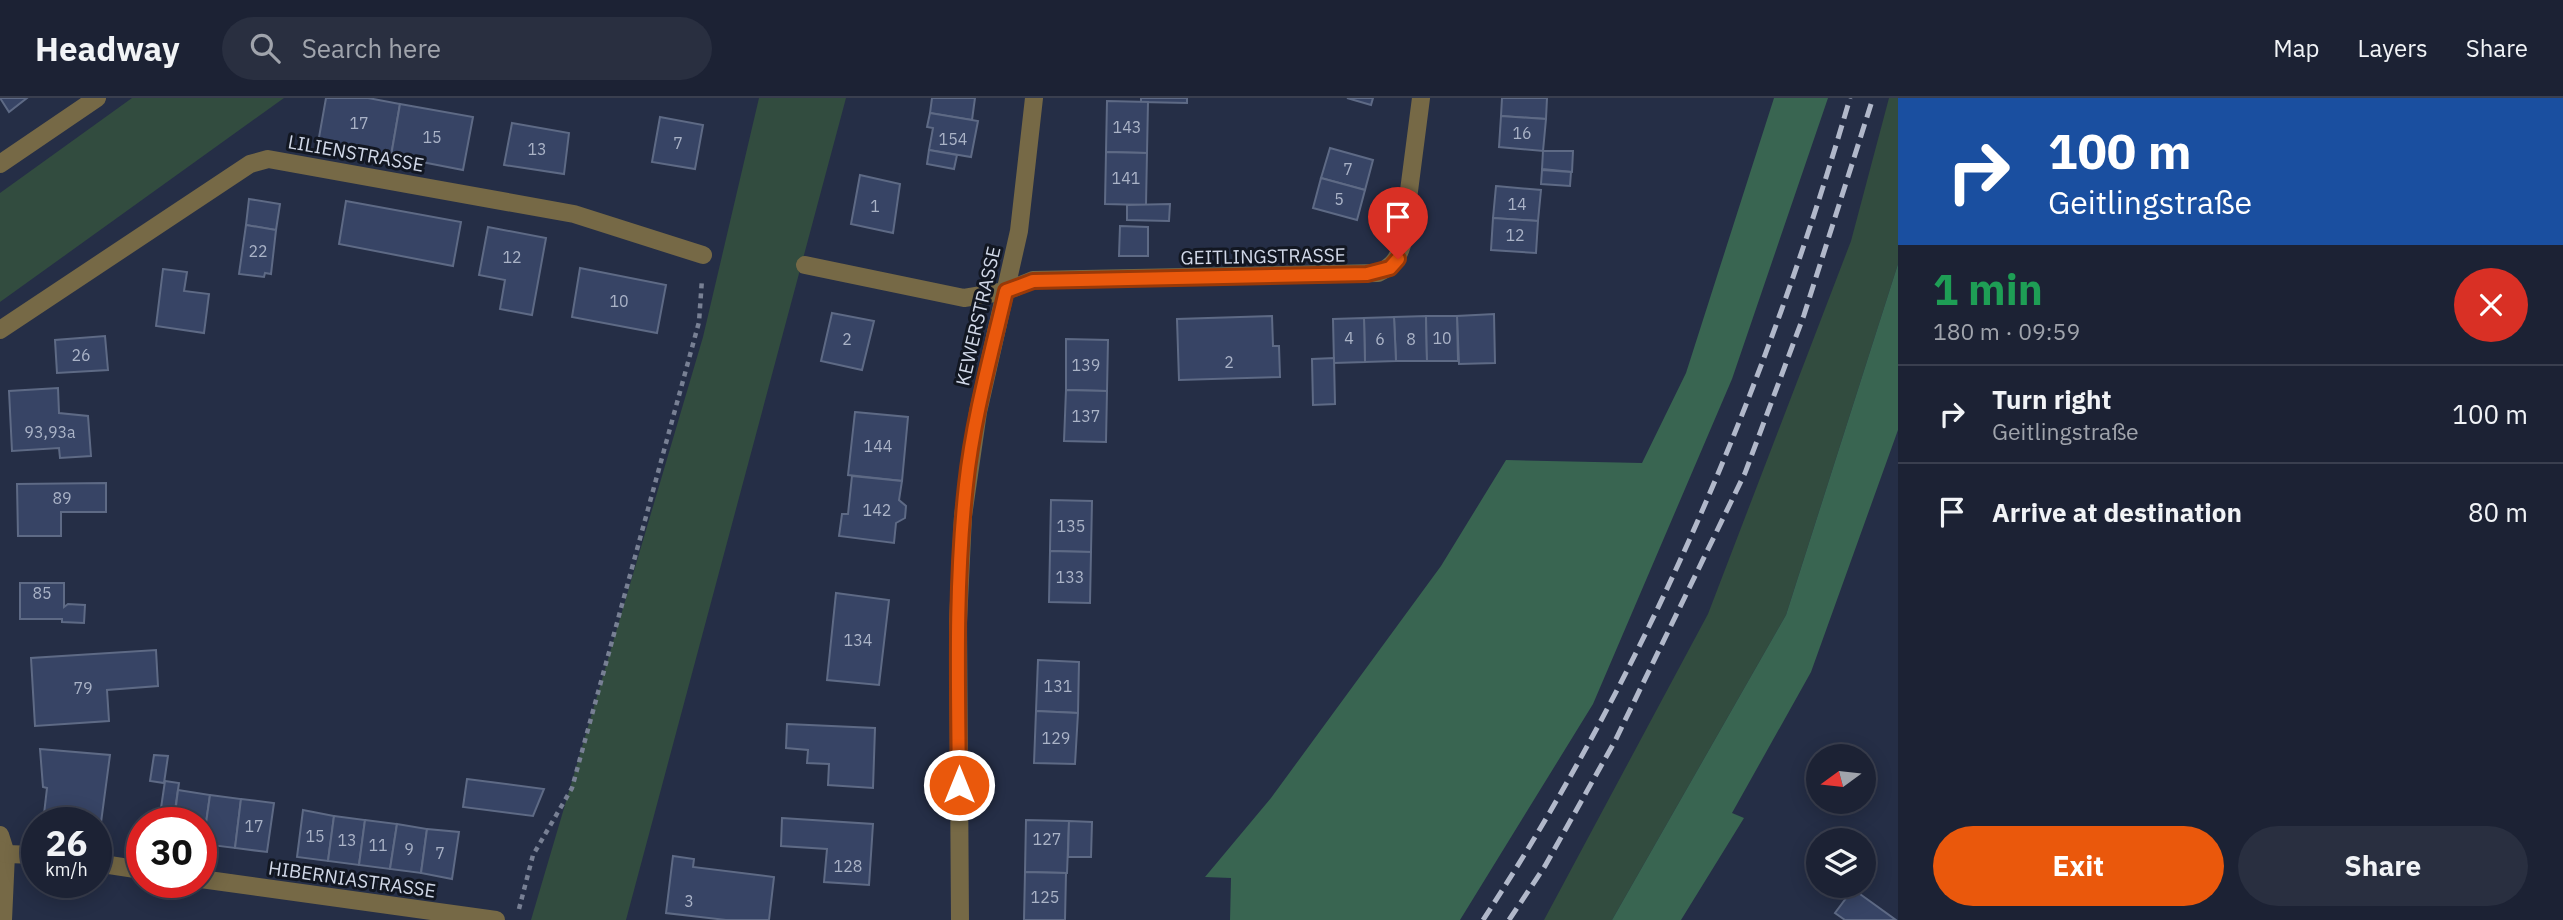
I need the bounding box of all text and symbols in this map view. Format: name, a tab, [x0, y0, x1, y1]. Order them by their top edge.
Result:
search box	[222, 17, 712, 80]
text: Headway	[35, 27, 180, 70]
icon: search	[246, 29, 284, 67]
text: Search here	[302, 31, 441, 65]
text: Map	[2273, 32, 2320, 64]
text: Layers	[2358, 32, 2428, 64]
text: Share	[2466, 32, 2528, 64]
house number: 17	[349, 113, 369, 133]
house number: 143	[1113, 117, 1141, 137]
text: 100 m	[2048, 119, 2192, 182]
house number: 16	[1512, 123, 1532, 143]
icon: right	[1933, 126, 2024, 217]
house number: 15	[422, 127, 442, 147]
street label: LILIENSTRASSE	[286, 129, 426, 177]
house number: 154	[939, 129, 967, 149]
house number: 7	[673, 133, 683, 153]
house number: 13	[527, 139, 547, 159]
house number: 7	[1343, 159, 1353, 179]
house number: 141	[1112, 168, 1140, 188]
text: Geitlingstraße	[2048, 181, 2252, 223]
pin	[1368, 187, 1428, 259]
house number: 5	[1334, 189, 1344, 209]
house number: 14	[1507, 194, 1527, 214]
house number: 1	[870, 196, 880, 216]
icon: arrive	[1379, 198, 1417, 236]
house number: 12	[1505, 225, 1525, 245]
house number: 22	[248, 241, 268, 261]
street label: GEITLINGSTRASSE	[1180, 243, 1346, 269]
street label: KEWERSTRASSE	[950, 244, 1006, 388]
house number: 12	[502, 247, 522, 267]
text: 1 min	[1933, 262, 2043, 317]
button: close	[2454, 268, 2528, 342]
house number: 10	[609, 291, 629, 311]
text: 180 m · 09:59	[1933, 316, 2080, 346]
house number: 4	[1344, 328, 1354, 348]
house number: 10	[1432, 328, 1452, 348]
house number: 2	[842, 329, 852, 349]
house number: 6	[1375, 329, 1385, 349]
house number: 8	[1406, 329, 1416, 349]
house number: 26	[71, 345, 91, 365]
house number: 2	[1224, 352, 1234, 372]
house number: 139	[1072, 355, 1100, 375]
text: Turn right	[1992, 382, 2111, 416]
icon: right	[1933, 395, 1971, 433]
text: 100 m	[2452, 397, 2528, 431]
house number: 137	[1072, 406, 1100, 426]
text: Geitlingstraße	[1992, 416, 2139, 446]
house number: 93,93a	[24, 422, 76, 442]
house number: 144	[864, 436, 892, 456]
house number: 89	[52, 488, 72, 508]
icon: arrive	[1933, 493, 1971, 531]
text: Arrive at destination	[1992, 495, 2242, 529]
text: 80 m	[2468, 495, 2528, 529]
house number: 142	[863, 500, 891, 520]
house number: 135	[1057, 516, 1085, 536]
house number: 133	[1056, 567, 1084, 587]
house number: 85	[32, 583, 52, 603]
house number: 134	[844, 630, 872, 650]
house number: 131	[1044, 676, 1072, 696]
house number: 79	[73, 678, 93, 698]
house number: 129	[1042, 728, 1070, 748]
north arrow	[1806, 744, 1876, 814]
map controls	[1806, 744, 1876, 898]
position arrow	[922, 748, 996, 822]
speed limit sign: 30	[126, 807, 217, 898]
house number: 17	[244, 816, 264, 836]
text: 26	[45, 820, 88, 866]
house number: 15	[305, 826, 325, 846]
button: Exit	[1933, 826, 2224, 906]
button: Share	[2238, 826, 2528, 906]
button: layers	[1806, 828, 1876, 898]
house number: 127	[1033, 829, 1061, 849]
house number: 13	[337, 830, 357, 850]
house number: 11	[368, 835, 388, 855]
house number: 9	[404, 839, 414, 859]
house number: 7	[435, 843, 445, 863]
street label: HIBERNIASTRASSE	[267, 855, 437, 903]
house number: 128	[834, 856, 862, 876]
text: km/h	[45, 858, 88, 881]
house number: 125	[1031, 887, 1059, 907]
house number: 3	[684, 891, 694, 911]

